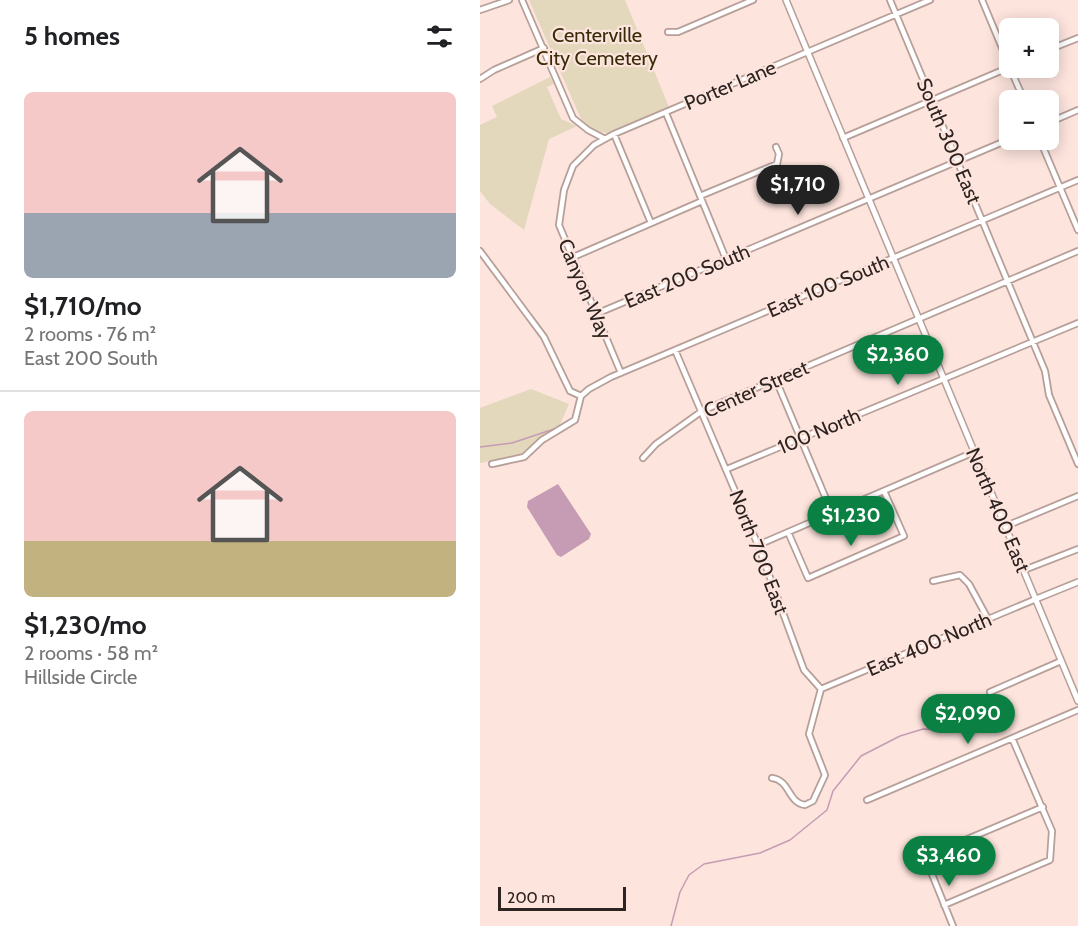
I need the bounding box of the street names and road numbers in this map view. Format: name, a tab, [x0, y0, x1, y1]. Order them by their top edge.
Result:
street label: Porter Lane	[681, 55, 779, 115]
street label: South 300 East	[912, 75, 986, 208]
street label: Canyon Way	[553, 235, 617, 343]
street label: East 200 South	[621, 239, 753, 313]
street label: East 100 South	[764, 250, 892, 322]
street label: Center Street	[700, 355, 812, 423]
street label: 100 North	[774, 403, 864, 459]
street label: North 400 East	[961, 444, 1035, 576]
street label: North 700 East	[724, 486, 794, 618]
street label: East 400 North	[863, 607, 995, 681]

